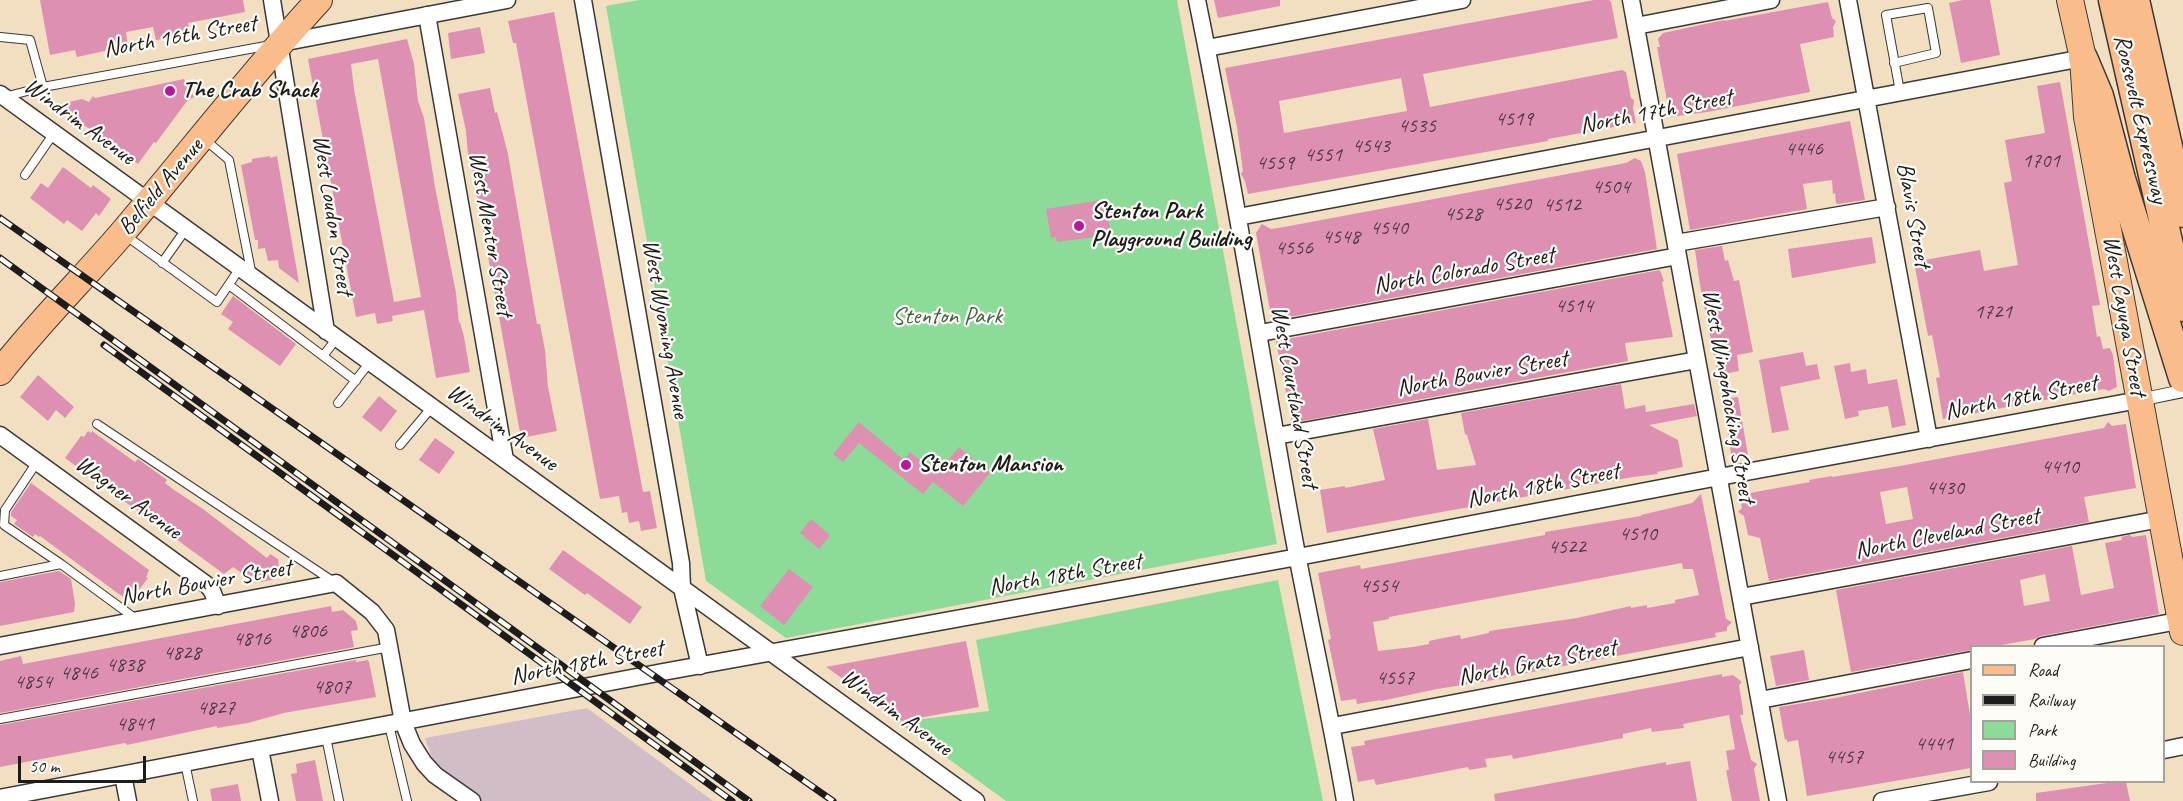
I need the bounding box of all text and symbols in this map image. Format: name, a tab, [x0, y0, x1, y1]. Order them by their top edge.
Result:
street label: North 16th Street	[101, 9, 259, 65]
street label: Roosevelt Expressway	[2107, 32, 2173, 206]
street label: Windrim Avenue	[18, 72, 140, 172]
place label: The Crab Shack	[182, 77, 318, 105]
street label: North 17th Street	[1577, 83, 1735, 141]
marker: The Crab Shack	[163, 84, 177, 98]
house number: 4519	[1495, 106, 1533, 132]
house number: 4535	[1398, 113, 1436, 139]
street label: Belfield Avenue	[112, 133, 210, 241]
street label: West Loudon Street	[305, 133, 359, 297]
house number: 4543	[1352, 133, 1390, 159]
house number: 4446	[1785, 136, 1823, 162]
house number: 4551	[1304, 142, 1342, 168]
house number: 1701	[2022, 148, 2060, 174]
street label: West Mentor Street	[461, 150, 519, 318]
house number: 4559	[1256, 150, 1294, 176]
street label: Blavis Street	[1890, 160, 1936, 270]
house number: 4504	[1592, 174, 1630, 200]
house number: 4520	[1493, 191, 1531, 217]
house number: 4512	[1543, 192, 1581, 218]
place label: Stenton Park Playground Building	[1091, 198, 1252, 254]
house number: 4528	[1444, 201, 1482, 227]
house number: 4540	[1370, 215, 1408, 241]
marker: Stenton Park Playground Building	[1072, 219, 1086, 233]
house number: 4548	[1322, 224, 1360, 250]
street label: West Cayuga Street	[2096, 234, 2152, 398]
house number: 4556	[1275, 235, 1313, 261]
street label: West Wyoming Avenue	[635, 237, 695, 421]
street label: North Colorado Street	[1371, 241, 1557, 301]
street label: West Wingohocking Street	[1695, 287, 1761, 505]
house number: 4514	[1555, 293, 1593, 319]
house number: 1721	[1974, 299, 2012, 325]
park label: Stenton Park	[892, 303, 1002, 331]
street label: West Courtland Street	[1264, 304, 1324, 490]
street label: North Bouvier Street	[1394, 345, 1570, 403]
street label: North 18th Street	[1942, 369, 2100, 427]
street label: Windrim Avenue	[441, 378, 563, 478]
street label: Wagner Avenue	[69, 450, 187, 546]
place label: Stenton Mansion	[918, 451, 1063, 479]
house number: 4410	[2041, 454, 2079, 480]
street label: North 18th Street	[1464, 457, 1622, 515]
marker: Stenton Mansion	[899, 458, 913, 472]
house number: 4430	[1926, 475, 1964, 501]
street label: North Cleveland Street	[1852, 502, 2042, 566]
house number: 4510	[1619, 521, 1657, 547]
house number: 4522	[1548, 534, 1586, 560]
street label: North 18th Street	[986, 547, 1144, 603]
street label: North Bouvier Street	[118, 554, 294, 612]
house number: 4554	[1360, 573, 1398, 599]
house number: 4806	[289, 618, 327, 644]
house number: 4816	[233, 626, 271, 652]
street label: North 18th Street	[508, 634, 666, 692]
street label: North Gratz Street	[1456, 634, 1618, 692]
house number: 4828	[163, 640, 201, 666]
legend	[1970, 645, 2165, 783]
house number: 4838	[106, 652, 144, 678]
text: Road	[2028, 659, 2058, 681]
house number: 4846	[60, 660, 98, 686]
street label: Windrim Avenue	[835, 663, 957, 763]
house number: 4557	[1376, 665, 1414, 691]
house number: 4854	[14, 669, 52, 695]
house number: 4807	[313, 674, 351, 700]
text: Railway	[2028, 689, 2075, 711]
house number: 4827	[197, 695, 235, 721]
house number: 4841	[116, 711, 154, 737]
text: Park	[2028, 719, 2057, 741]
house number: 4441	[1915, 731, 1953, 757]
scale bar	[21, 744, 148, 782]
house number: 4457	[1825, 744, 1863, 770]
text: Building	[2028, 749, 2075, 771]
text: 50 m	[29, 755, 60, 777]

